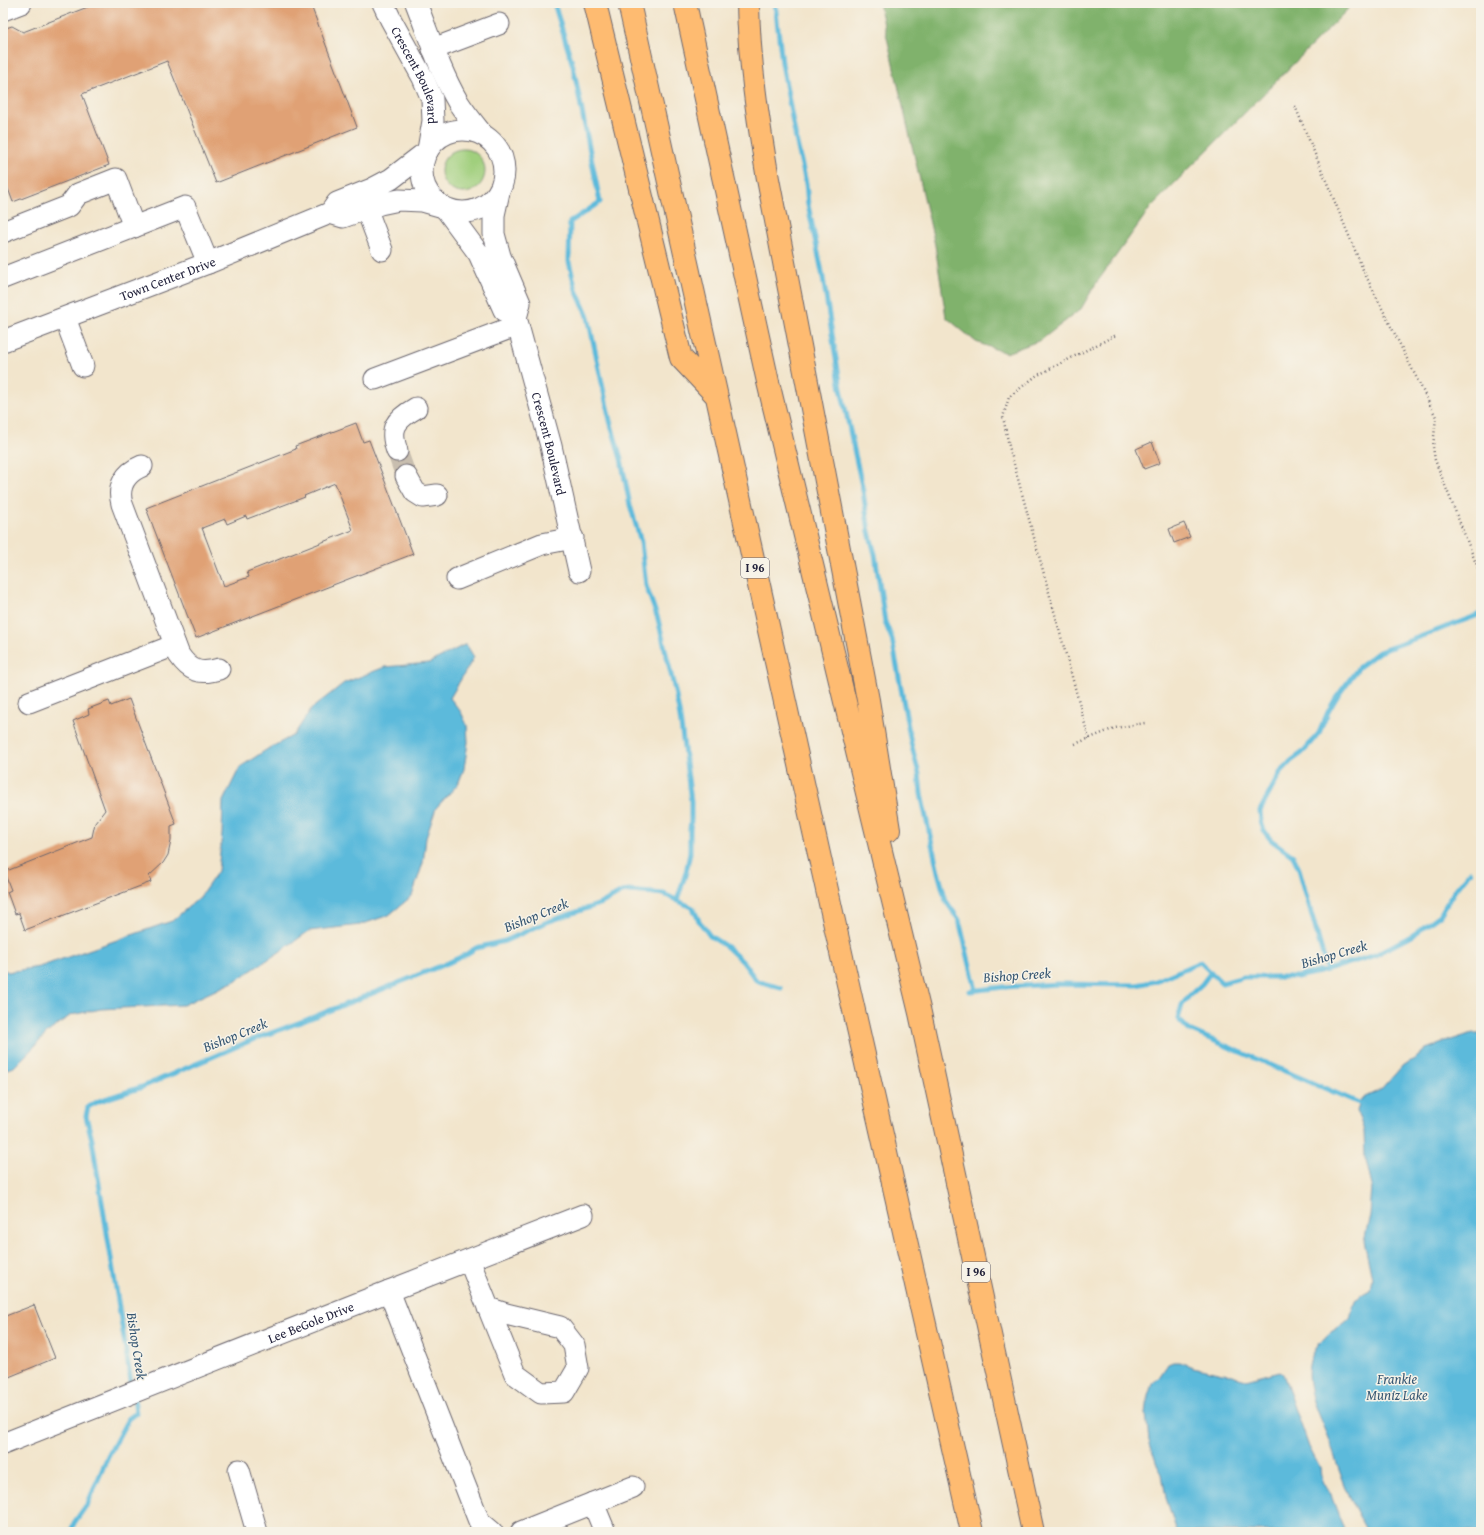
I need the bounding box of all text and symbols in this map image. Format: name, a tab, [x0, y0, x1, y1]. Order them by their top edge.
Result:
street label: Crescent Boulevard	[386, 23, 442, 124]
street label: Town Center Drive	[117, 252, 219, 306]
street label: Crescent Boulevard	[527, 390, 571, 497]
road number: I 96	[741, 558, 769, 578]
water label: Bishop Creek	[500, 893, 572, 937]
water label: Bishop Creek	[1298, 935, 1370, 973]
water label: Bishop Creek	[981, 963, 1052, 987]
water label: Bishop Creek	[199, 1013, 271, 1057]
road number: I 96	[962, 1262, 990, 1282]
street label: Lee BeGole Drive	[265, 1297, 357, 1348]
water label: Bishop Creek	[122, 1310, 152, 1382]
water label: Frankie Muniz Lake	[1366, 1369, 1428, 1405]

